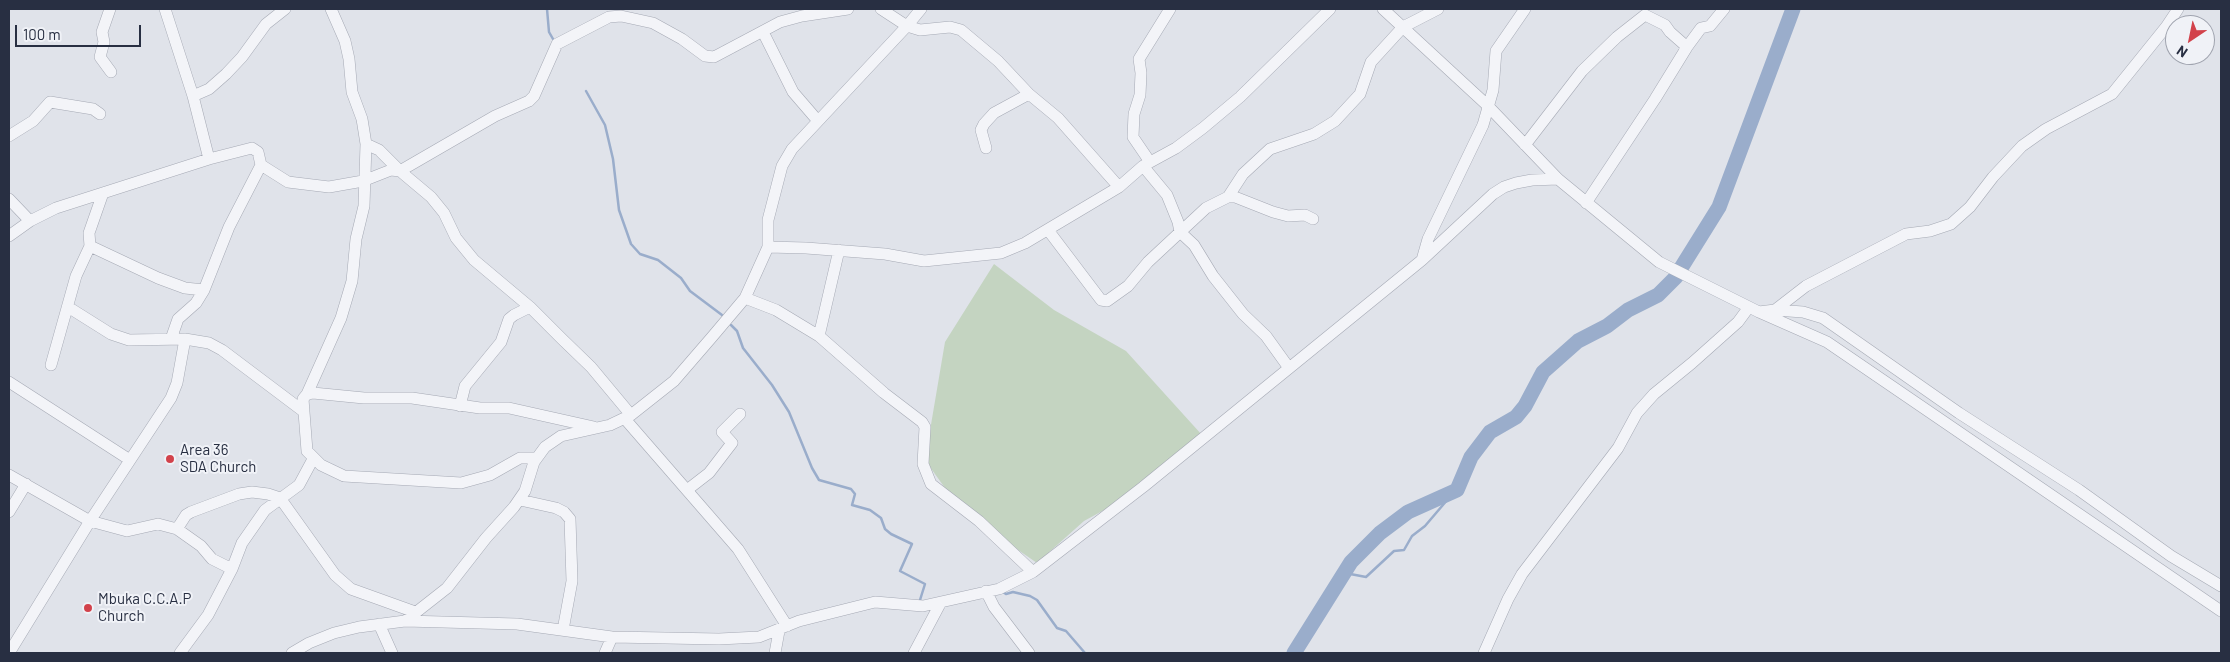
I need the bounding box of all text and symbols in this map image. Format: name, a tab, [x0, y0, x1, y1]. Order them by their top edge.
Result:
scale bar	[18, 15, 144, 47]
north arrow	[2165, 15, 2215, 65]
text: 100 m	[23, 25, 61, 43]
text: N	[2173, 42, 2191, 62]
place label: Area 36 SDA Church	[180, 441, 256, 476]
marker: Area 36 SDA Church	[164, 453, 176, 465]
place label: Mbuka C.C.A.P Church	[98, 590, 191, 625]
marker: Mbuka C.C.A.P Church	[82, 602, 94, 614]

